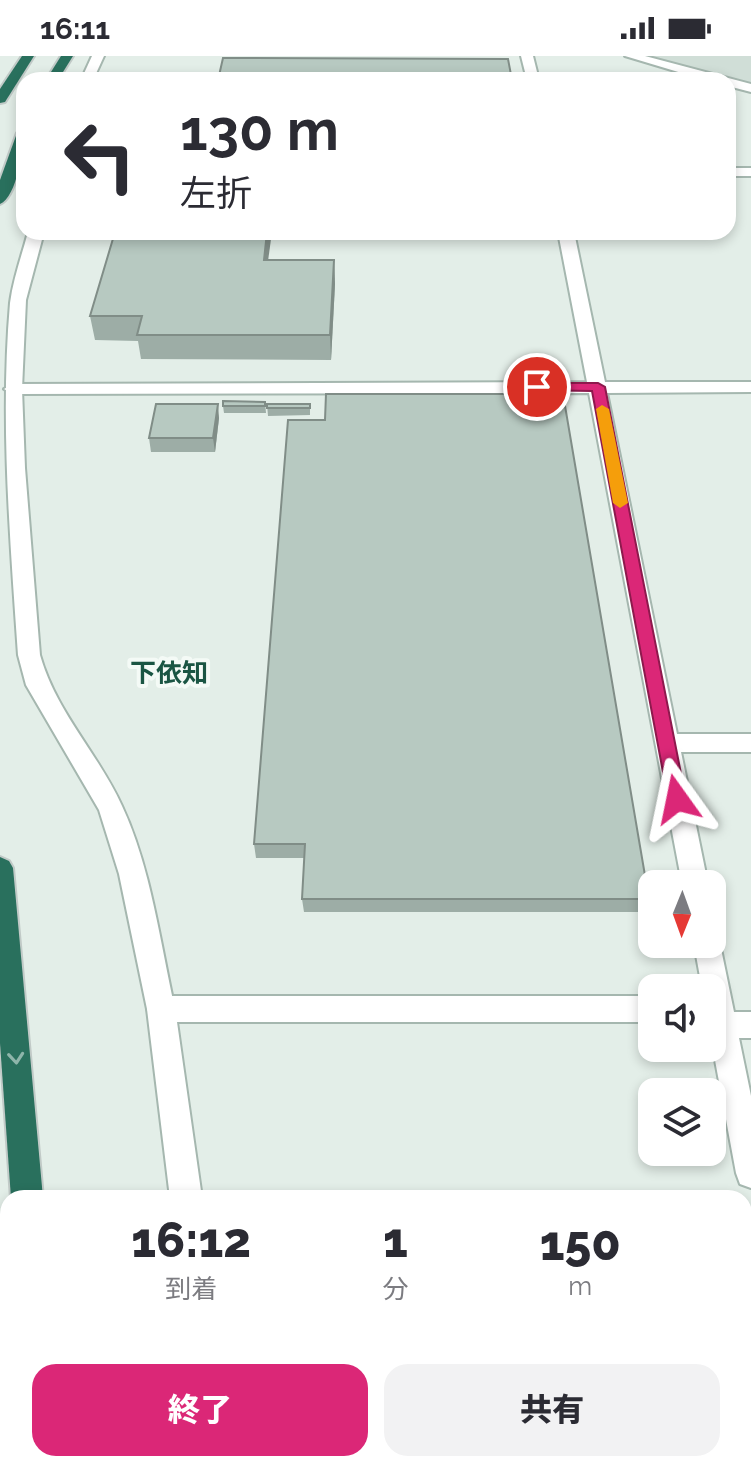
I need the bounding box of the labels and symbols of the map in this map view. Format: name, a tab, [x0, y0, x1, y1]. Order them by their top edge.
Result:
pin	[503, 353, 571, 421]
district label: 下依知	[130, 658, 208, 688]
position arrow	[635, 757, 719, 841]
north arrow	[638, 870, 726, 958]
one-way arrow	[7, 1052, 24, 1065]

